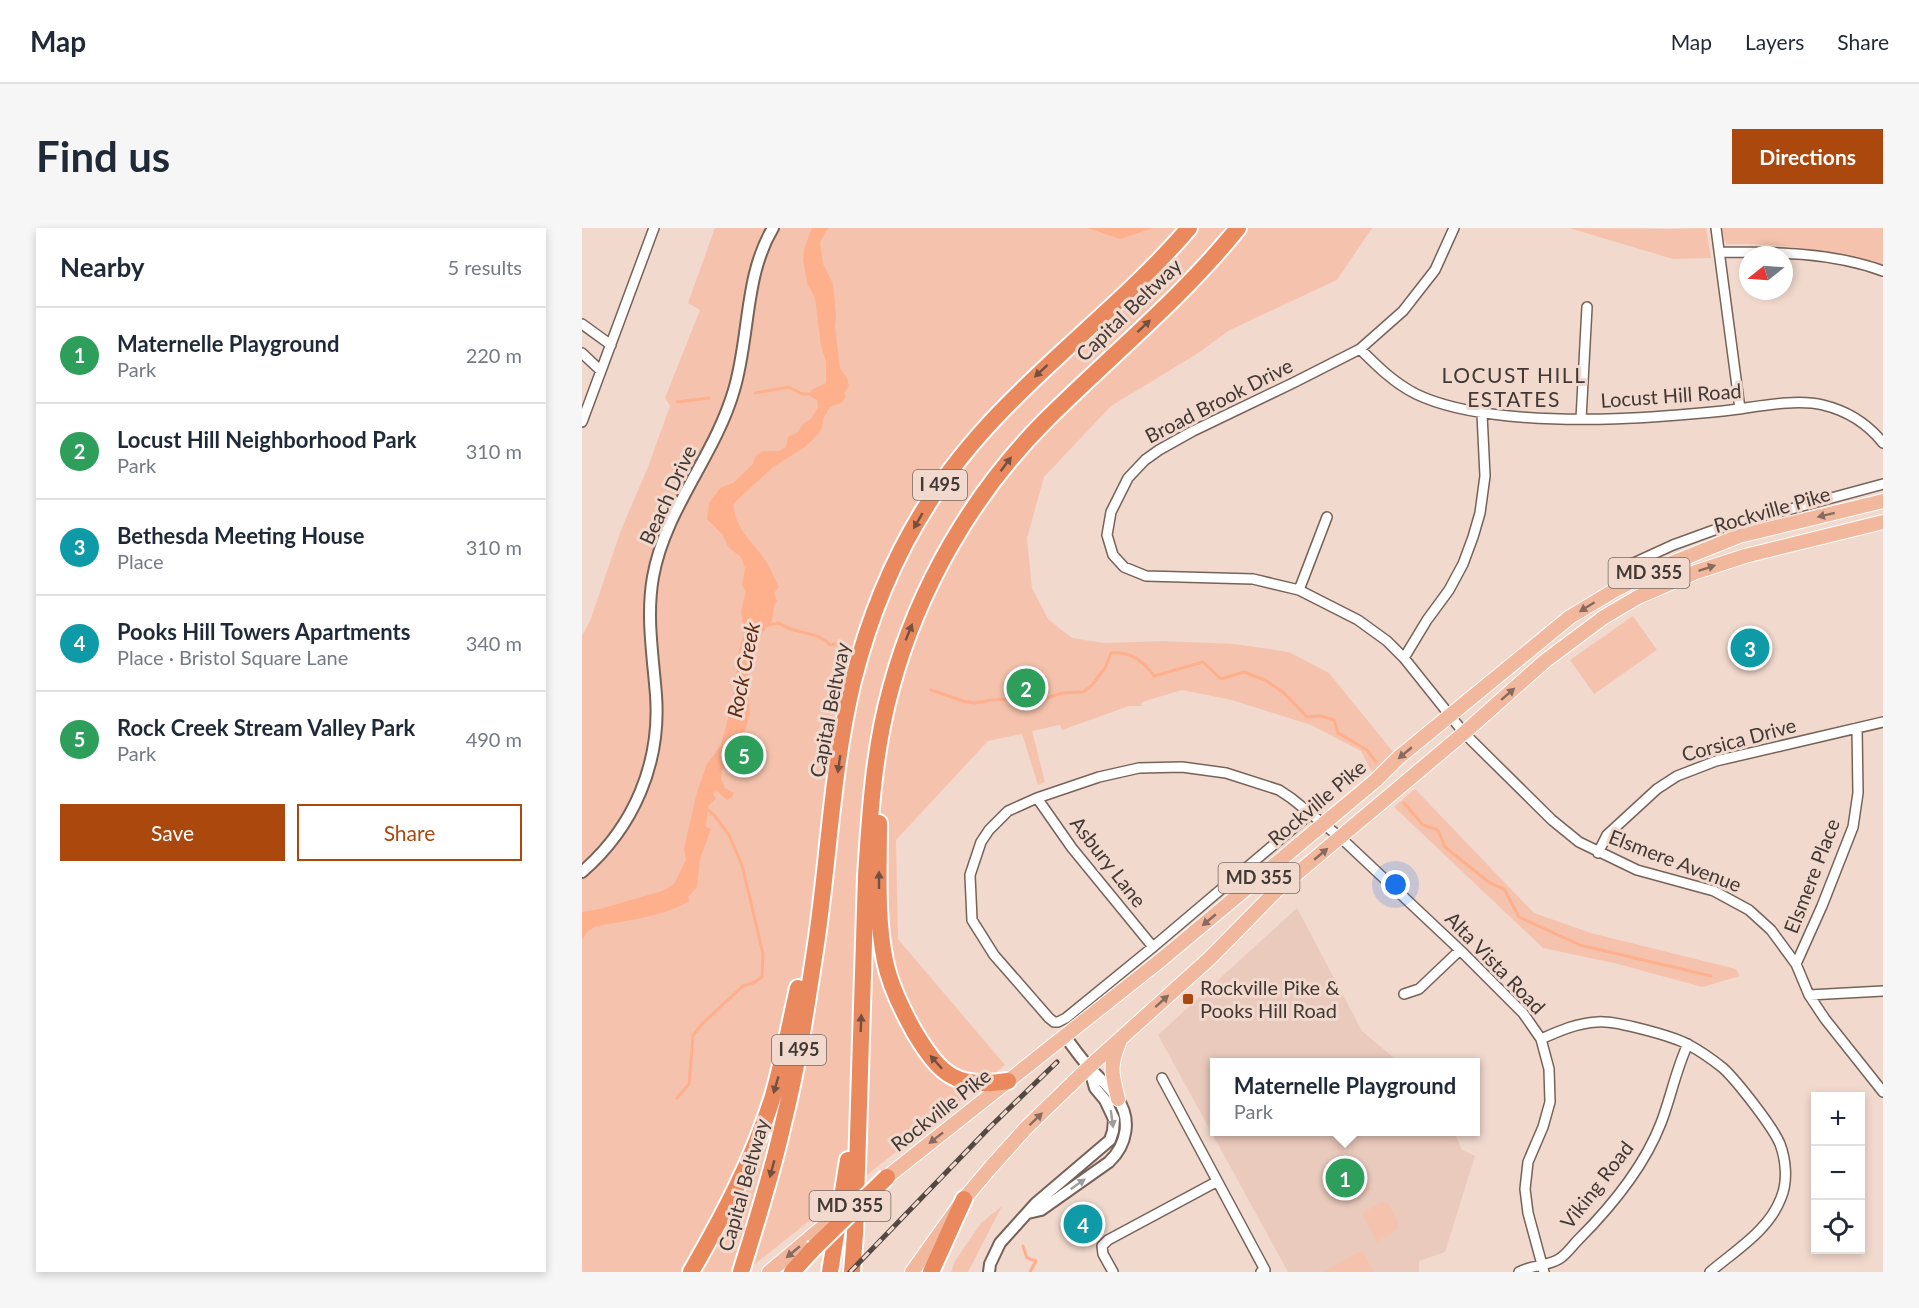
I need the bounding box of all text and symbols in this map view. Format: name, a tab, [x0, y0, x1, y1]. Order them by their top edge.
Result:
text: Map	[30, 24, 86, 58]
text: Map	[1671, 29, 1712, 54]
text: Layers	[1745, 29, 1804, 54]
text: Share	[1837, 29, 1889, 54]
button: Directions	[1732, 129, 1883, 184]
text: Find us	[36, 131, 170, 181]
north arrow	[1739, 246, 1793, 300]
text: Nearby	[60, 251, 145, 283]
street label: Capital Beltway	[1071, 253, 1186, 366]
text: 5 results	[447, 255, 522, 279]
one-way arrow	[1136, 320, 1151, 333]
text: Maternelle Playground	[117, 330, 339, 357]
text: 1	[74, 343, 85, 367]
text: 220 m	[466, 343, 522, 367]
street label: Broad Brook Drive	[1141, 353, 1296, 448]
text: Park	[117, 357, 156, 381]
district label: LOCUST HILL ESTATES	[1442, 362, 1586, 411]
one-way arrow	[1034, 364, 1049, 378]
street label: Locust Hill Road	[1600, 378, 1742, 412]
text: Locust Hill Neighborhood Park	[117, 426, 417, 453]
text: 2	[74, 439, 85, 463]
text: 310 m	[466, 439, 522, 463]
street label: Beach Drive	[634, 441, 701, 548]
text: Park	[117, 453, 156, 477]
one-way arrow	[1000, 456, 1013, 472]
road number: I 495	[913, 470, 967, 500]
street label: Rockville Pike	[1711, 481, 1833, 537]
one-way arrow	[1817, 510, 1835, 520]
one-way arrow	[913, 513, 923, 530]
text: Bethesda Meeting House	[117, 522, 364, 549]
text: 3	[74, 535, 85, 559]
text: 310 m	[466, 535, 522, 559]
text: Place	[117, 549, 164, 573]
road number: MD 355	[1608, 558, 1690, 588]
one-way arrow	[1698, 563, 1716, 572]
one-way arrow	[1579, 601, 1595, 612]
text: Pooks Hill Towers Apartments	[117, 618, 410, 645]
water label: Rock Creek	[721, 619, 764, 720]
one-way arrow	[905, 623, 915, 641]
pin: 3	[1730, 626, 1770, 670]
text: 4	[74, 631, 85, 655]
text: 340 m	[466, 631, 522, 655]
street label: Capital Beltway	[804, 640, 854, 779]
text: Place · Bristol Square Lane	[117, 645, 348, 669]
pin: 2	[1006, 666, 1046, 710]
one-way arrow	[1500, 688, 1515, 701]
street label: Corsica Drive	[1679, 712, 1799, 766]
text: Rock Creek Stream Valley Park	[117, 714, 415, 741]
text: 5	[74, 727, 85, 751]
text: 490 m	[466, 727, 522, 751]
pin: 5	[724, 732, 764, 778]
text: Park	[117, 741, 156, 765]
one-way arrow	[1398, 746, 1413, 759]
street label: Rockville Pike	[1263, 754, 1370, 850]
one-way arrow	[834, 755, 843, 774]
button: Save	[60, 804, 285, 861]
button: Share	[297, 804, 522, 861]
street label: Asbury Lane	[1066, 811, 1152, 912]
street label: Elsmere Place	[1778, 815, 1844, 936]
street label: Elsmere Avenue	[1606, 824, 1745, 896]
one-way arrow	[1313, 848, 1329, 861]
road number: MD 355	[1218, 863, 1300, 893]
your location	[1381, 870, 1410, 899]
one-way arrow	[874, 871, 884, 890]
street label: Alta Vista Road	[1441, 906, 1551, 1019]
one-way arrow	[1202, 913, 1217, 926]
place label: Rockville Pike & Pooks Hill Road	[1200, 975, 1340, 1022]
marker: Rockville Pike & Pooks Hill Road	[1181, 992, 1195, 1006]
one-way arrow	[1155, 994, 1170, 1008]
one-way arrow	[857, 1013, 866, 1032]
road number: I 495	[772, 1035, 826, 1065]
one-way arrow	[930, 1055, 943, 1070]
popup	[1210, 1058, 1480, 1136]
street label: Rockville Pike	[886, 1063, 995, 1156]
text: Maternelle Playground	[1234, 1072, 1456, 1099]
one-way arrow	[771, 1076, 780, 1094]
map controls	[1811, 1092, 1865, 1254]
button: +	[1811, 1092, 1865, 1146]
text: Park	[1234, 1099, 1273, 1123]
one-way arrow	[1107, 1110, 1116, 1129]
one-way arrow	[1028, 1112, 1043, 1126]
street label: Capital Beltway	[713, 1115, 774, 1254]
one-way arrow	[929, 1131, 944, 1143]
street label: Viking Road	[1555, 1136, 1638, 1233]
button: −	[1811, 1146, 1865, 1200]
pin: 1	[1326, 1156, 1365, 1200]
one-way arrow	[766, 1160, 776, 1178]
one-way arrow	[1070, 1178, 1086, 1190]
road number: MD 355	[810, 1191, 890, 1221]
button: locate	[1811, 1200, 1865, 1254]
pin: 4	[1064, 1202, 1102, 1246]
one-way arrow	[785, 1245, 801, 1258]

